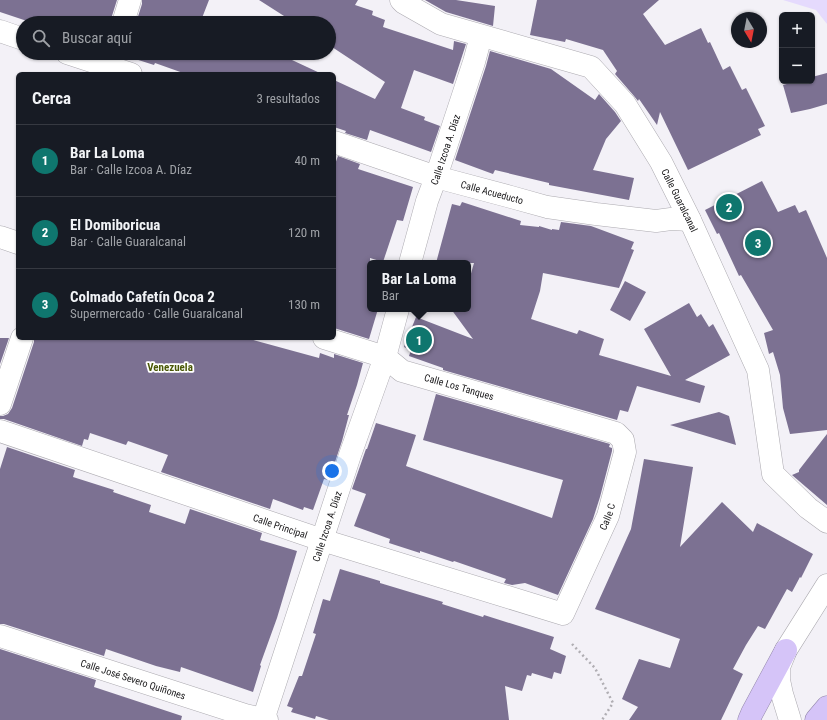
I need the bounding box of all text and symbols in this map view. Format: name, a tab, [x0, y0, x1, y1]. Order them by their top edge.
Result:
north arrow	[731, 12, 767, 48]
map controls	[779, 12, 815, 84]
button: +	[779, 12, 815, 48]
search box	[16, 16, 336, 60]
icon: search	[30, 27, 52, 49]
text: Buscar aquí	[62, 29, 132, 47]
button: −	[779, 48, 815, 84]
text: Cerca	[32, 88, 71, 108]
text: 3 resultados	[256, 91, 320, 106]
street label: Calle Izcoa A. Díaz	[428, 113, 462, 186]
text: Bar La Loma	[70, 144, 144, 162]
text: 1	[42, 153, 48, 168]
text: 40 m	[294, 153, 320, 168]
text: Bar · Calle Izcoa A. Díaz	[70, 162, 192, 177]
street label: Calle Guaralcanal	[660, 167, 700, 233]
street label: Calle Acueducto	[460, 178, 525, 206]
pin: 2	[716, 192, 742, 222]
text: El Domiboricua	[70, 216, 160, 234]
text: 2	[42, 225, 48, 240]
text: 120 m	[288, 225, 320, 240]
pin: 3	[745, 228, 771, 258]
text: Bar · Calle Guaralcanal	[70, 234, 186, 249]
popup	[367, 260, 471, 312]
text: Bar La Loma	[382, 270, 456, 288]
text: Colmado Cafetín Ocoa 2	[70, 288, 215, 306]
text: Bar	[382, 288, 399, 303]
text: 3	[42, 297, 48, 312]
text: 130 m	[288, 297, 320, 312]
text: Supermercado · Calle Guaralcanal	[70, 306, 243, 321]
pin: 1	[406, 325, 432, 355]
district label: Venezuela	[147, 361, 193, 374]
street label: Calle Los Tanques	[423, 372, 495, 402]
your location	[322, 461, 342, 481]
street label: Calle Izcoa A. Díaz	[310, 490, 343, 563]
street label: Calle C	[597, 502, 617, 532]
street label: Calle Principal	[252, 512, 309, 540]
street label: Calle José Severo Quiñones	[79, 657, 188, 701]

